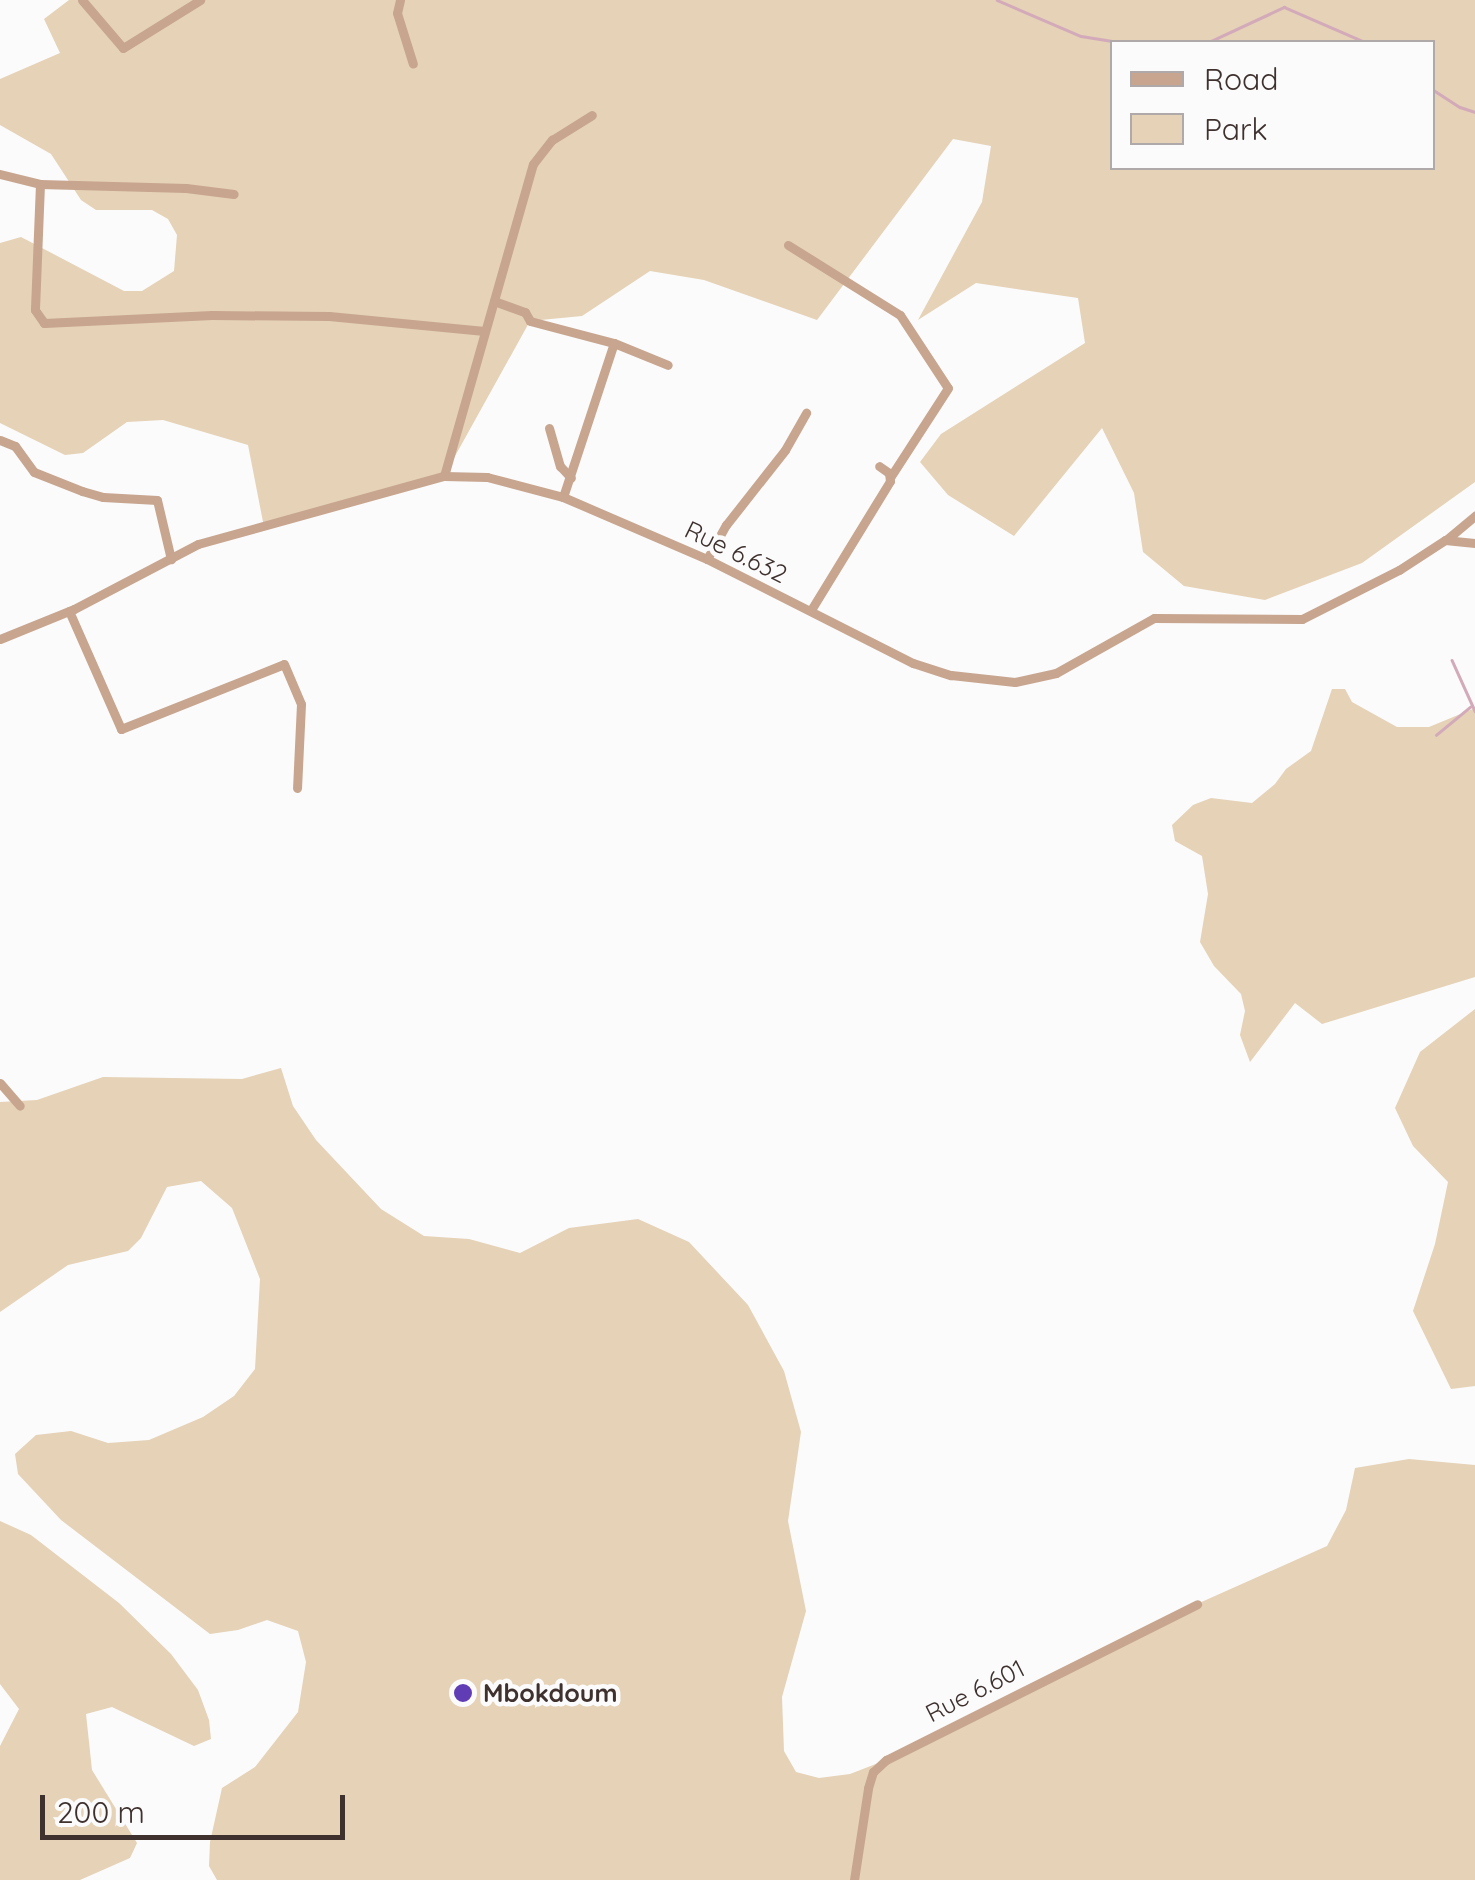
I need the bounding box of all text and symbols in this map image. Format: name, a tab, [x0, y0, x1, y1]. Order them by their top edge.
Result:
legend	[1110, 40, 1435, 170]
text: Road	[1204, 60, 1278, 98]
text: Park	[1204, 110, 1268, 148]
street label: Rue 6.632	[680, 514, 792, 590]
street label: Rue 6.601	[920, 1653, 1030, 1729]
place label: Mbokdoum	[483, 1678, 617, 1708]
marker: Mbokdoum	[452, 1682, 474, 1704]
scale bar	[45, 1775, 350, 1837]
text: 200 m	[57, 1793, 145, 1831]

